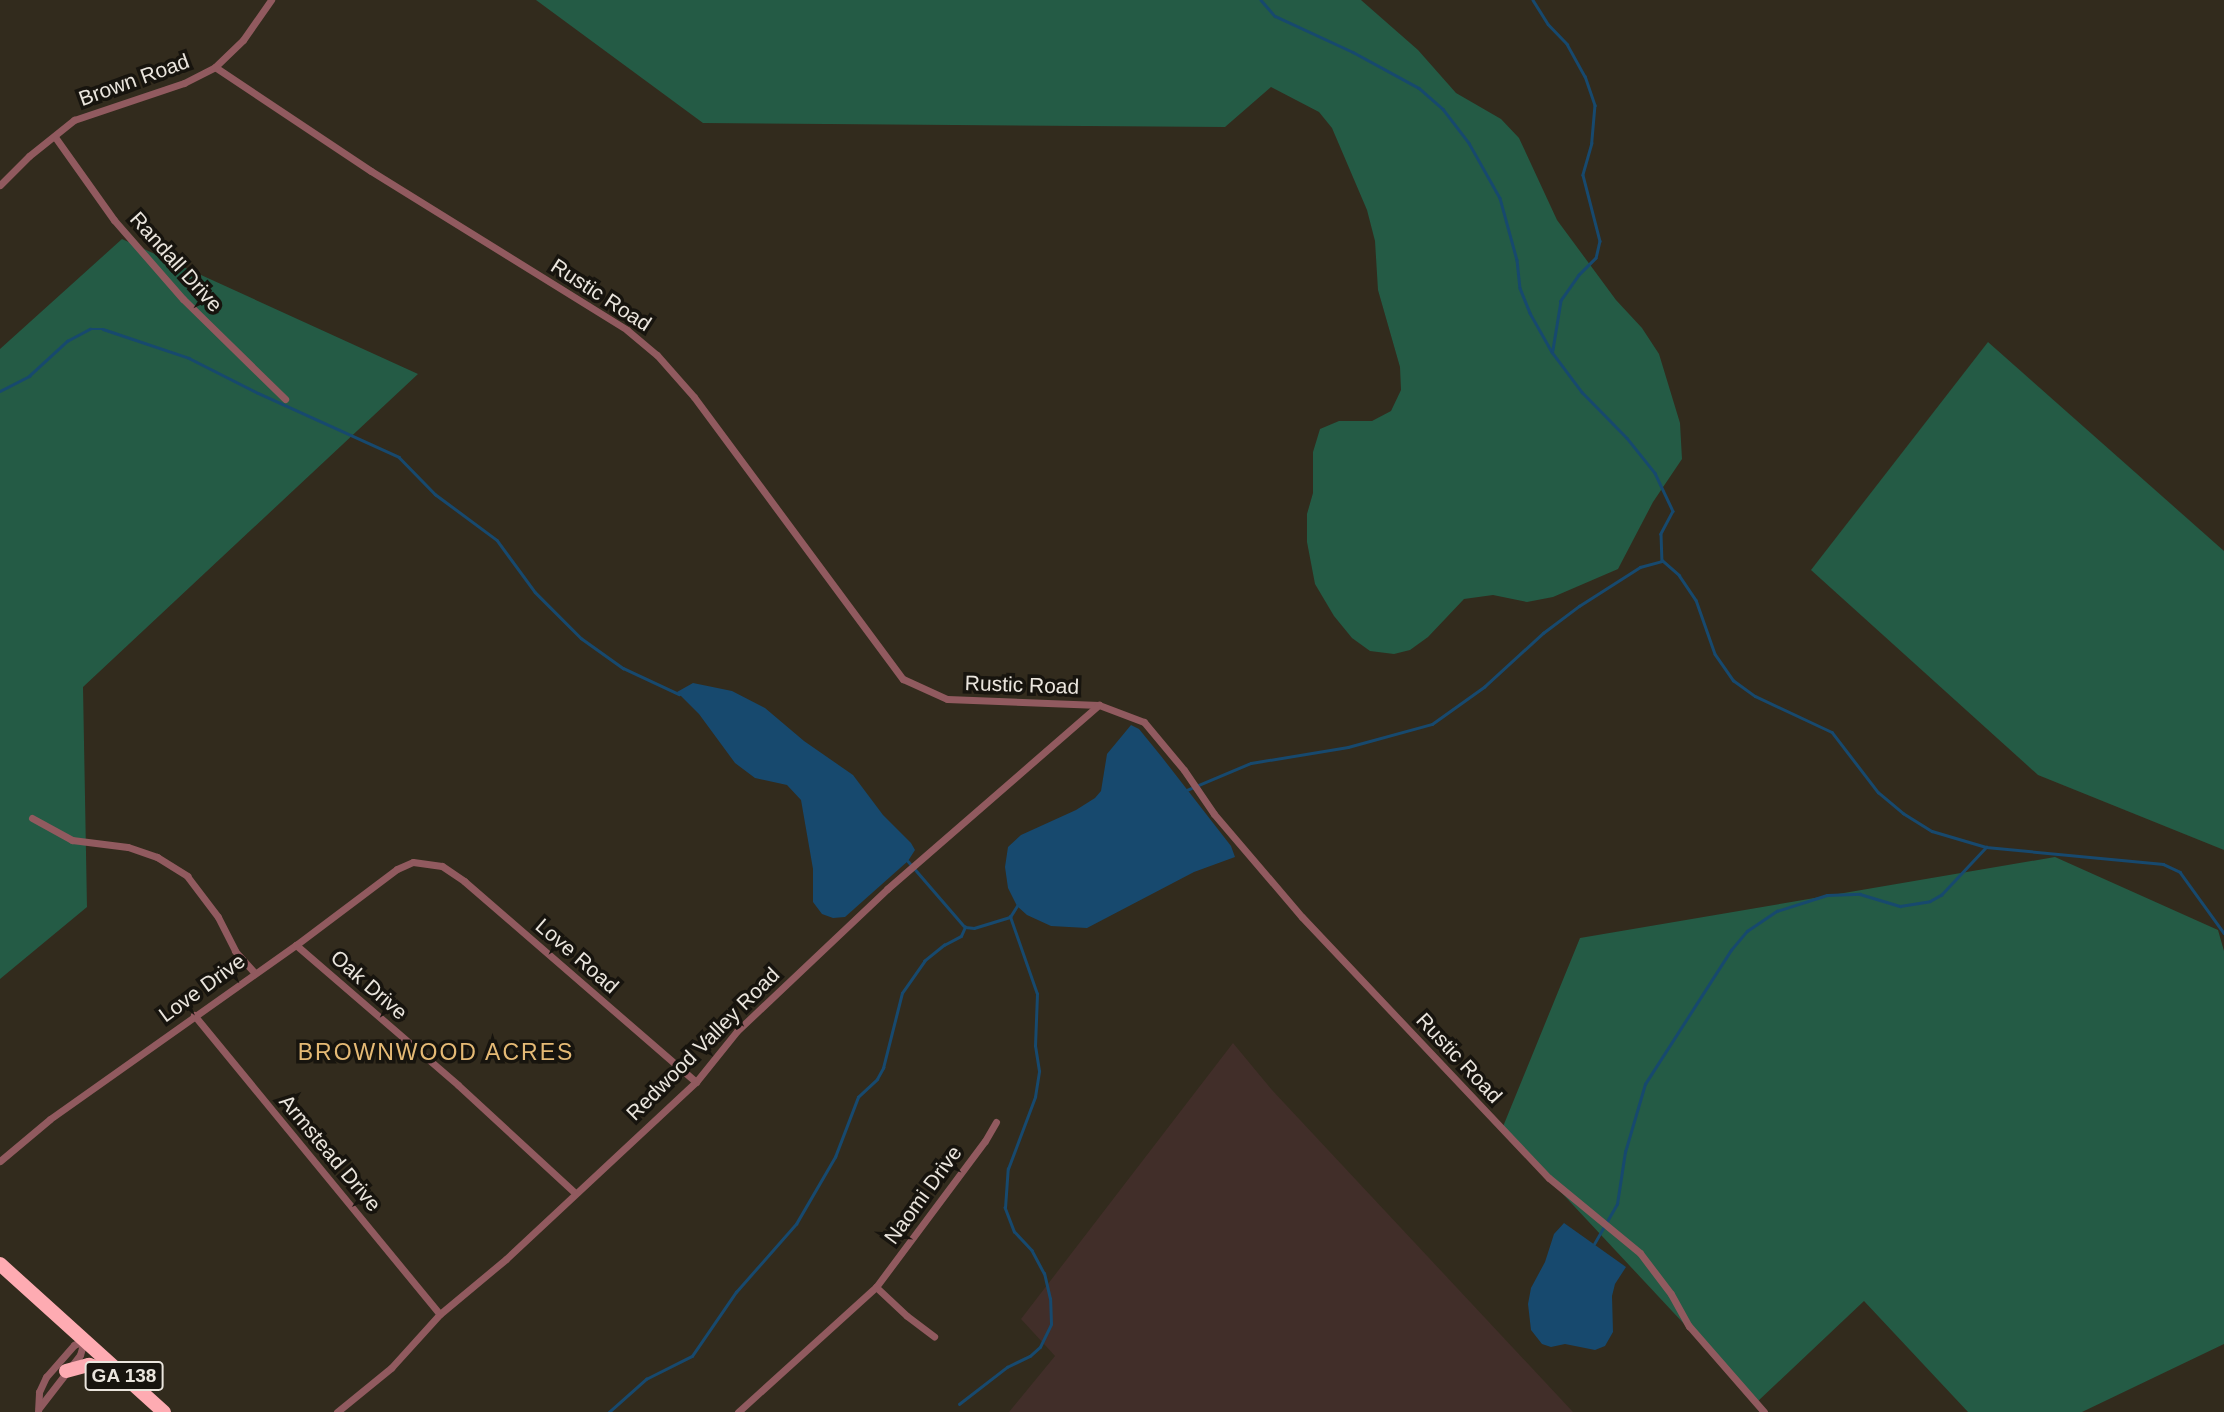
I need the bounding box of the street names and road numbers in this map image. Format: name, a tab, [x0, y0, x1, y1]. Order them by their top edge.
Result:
street label: Brown Road	[75, 48, 193, 112]
street label: Randall Drive	[124, 207, 228, 317]
street label: Rustic Road	[546, 253, 656, 337]
street label: Rustic Road	[964, 670, 1080, 700]
street label: Love Road	[530, 913, 624, 999]
street label: Oak Drive	[326, 945, 412, 1025]
street label: Love Drive	[154, 948, 250, 1028]
street label: Redwood Valley Road	[621, 962, 785, 1126]
street label: Rustic Road	[1411, 1008, 1507, 1108]
street label: Armstead Drive	[274, 1089, 386, 1217]
street label: Naomi Drive	[879, 1141, 967, 1249]
road number: GA 138	[84, 1360, 164, 1392]

